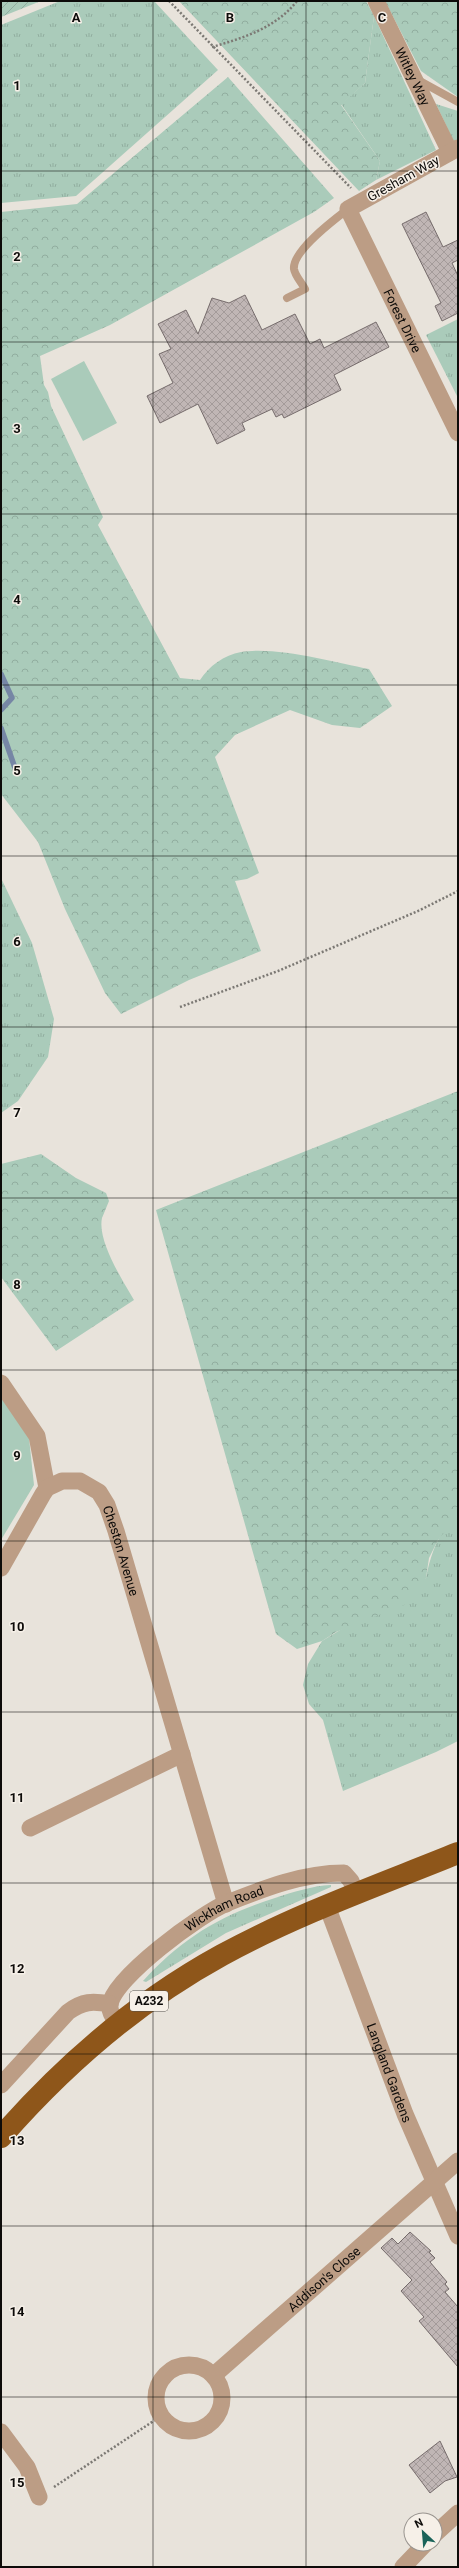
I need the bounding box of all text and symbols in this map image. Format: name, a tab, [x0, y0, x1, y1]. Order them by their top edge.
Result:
text: A	[72, 10, 81, 25]
text: B	[226, 10, 234, 25]
text: C	[378, 10, 387, 25]
street label: Witley Way	[392, 45, 433, 108]
text: 1	[13, 78, 21, 93]
street label: Gresham Way	[365, 152, 442, 204]
text: 2	[13, 249, 21, 264]
street label: Forest Drive	[380, 286, 424, 355]
text: 3	[13, 421, 21, 436]
text: 4	[13, 592, 21, 607]
text: 5	[13, 763, 21, 778]
text: 6	[13, 934, 21, 949]
text: 7	[13, 1105, 21, 1120]
text: 8	[13, 1277, 21, 1292]
text: 9	[13, 1448, 21, 1463]
street label: Cheston Avenue	[100, 1504, 142, 1598]
text: 10	[10, 1619, 24, 1634]
text: 11	[10, 1790, 24, 1805]
street label: Wickham Road	[182, 1883, 266, 1935]
text: 12	[10, 1961, 24, 1976]
road number: A232	[130, 1991, 168, 2011]
street label: Langland Gardens	[364, 2021, 415, 2125]
text: 13	[10, 2133, 24, 2148]
street label: Addison's Close	[285, 2243, 363, 2315]
text: 14	[10, 2304, 25, 2319]
text: 15	[10, 2475, 24, 2490]
north arrow	[403, 2512, 443, 2552]
text: N	[412, 2516, 425, 2531]

